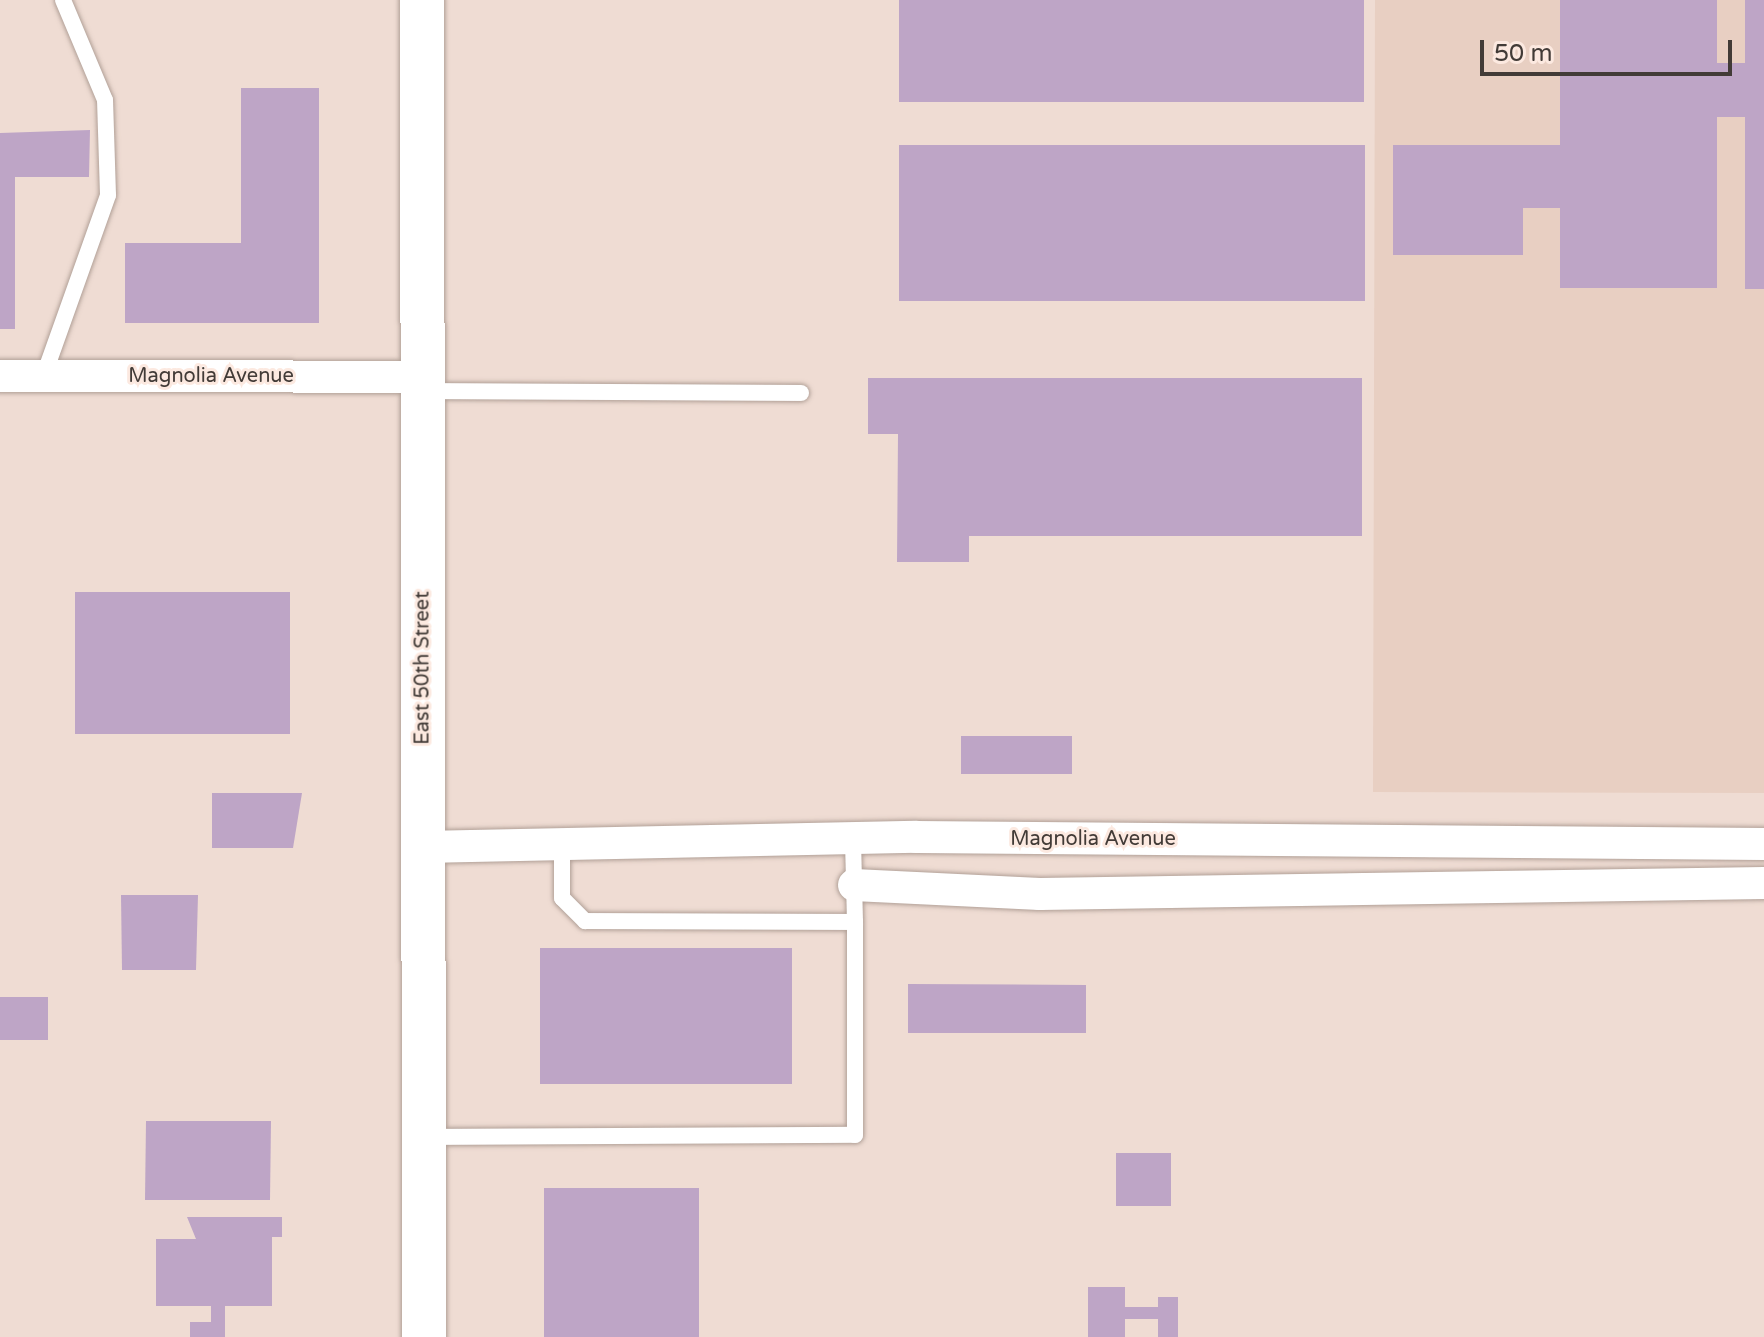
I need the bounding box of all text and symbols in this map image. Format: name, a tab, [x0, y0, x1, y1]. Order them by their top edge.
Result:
scale bar	[1484, 24, 1736, 74]
text: 50 m	[1494, 39, 1552, 68]
street label: Magnolia Avenue	[128, 364, 294, 388]
street label: East 50th Street	[411, 591, 435, 745]
street label: Magnolia Avenue	[1010, 827, 1176, 851]

